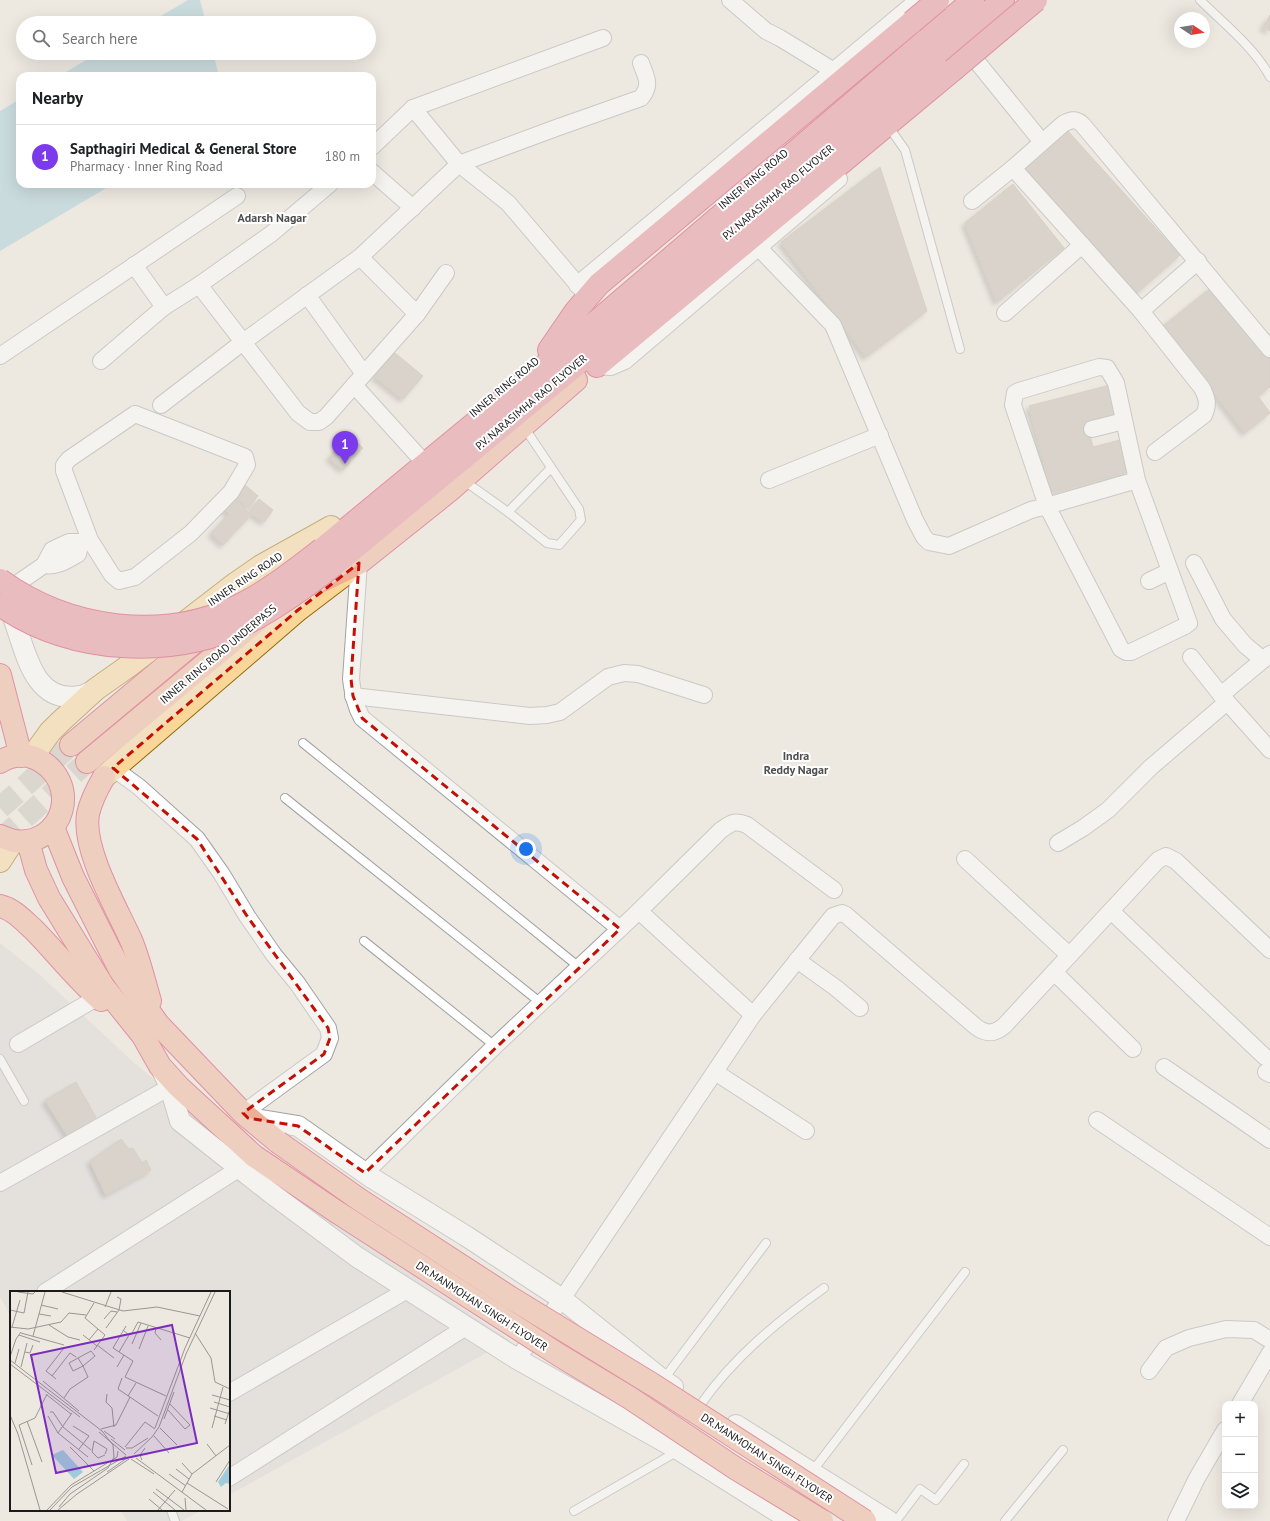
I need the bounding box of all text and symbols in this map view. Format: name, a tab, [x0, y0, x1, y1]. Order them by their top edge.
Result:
north arrow	[1174, 12, 1210, 48]
search box	[16, 16, 376, 60]
icon: search	[30, 27, 52, 49]
text: Search here	[62, 29, 138, 48]
text: Nearby	[32, 87, 83, 109]
text: Sapthagiri Medical & General Store	[70, 139, 297, 158]
street label: P.V. NARASIMHA RAO FLYOVER	[719, 141, 837, 243]
street label: INNER RING ROAD	[715, 146, 791, 212]
text: 1	[41, 148, 49, 165]
text: 180 m	[325, 148, 360, 165]
text: Pharmacy · Inner Ring Road	[70, 158, 223, 175]
district label: Adarsh Nagar	[238, 210, 307, 225]
street label: P.V. NARASIMHA RAO FLYOVER	[472, 351, 590, 453]
street label: INNER RING ROAD	[466, 354, 542, 420]
pin: 1	[332, 431, 358, 464]
street label: INNER RING ROAD	[205, 549, 285, 609]
street label: INNER RING ROAD UNDERPASS	[157, 601, 279, 707]
district label: Indra Reddy Nagar	[764, 748, 829, 777]
your location	[516, 839, 536, 859]
street label: DR.MANMOHAN SINGH FLYOVER	[413, 1258, 551, 1354]
inset map	[10, 1291, 230, 1511]
map controls	[1222, 1401, 1258, 1509]
button: +	[1222, 1401, 1258, 1437]
street label: DR.MANMOHAN SINGH FLYOVER	[698, 1410, 836, 1506]
button: −	[1222, 1437, 1258, 1473]
button: layers	[1222, 1473, 1258, 1509]

